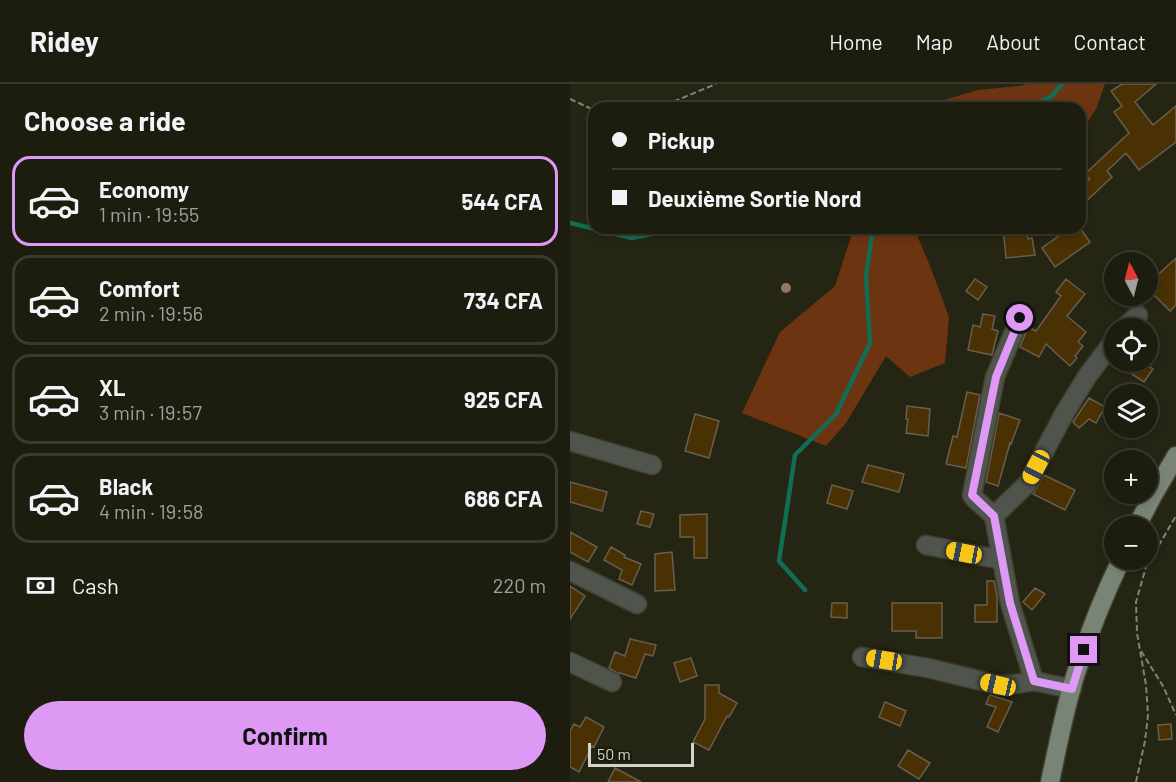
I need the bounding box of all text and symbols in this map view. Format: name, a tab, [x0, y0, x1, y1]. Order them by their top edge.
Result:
text: Ridey	[30, 24, 99, 58]
text: Home	[829, 29, 883, 54]
text: Map	[916, 29, 953, 54]
text: About	[986, 29, 1041, 54]
text: Contact	[1074, 29, 1146, 54]
text: Choose a ride	[24, 104, 186, 136]
text: Pickup	[648, 127, 715, 153]
icon: car	[27, 174, 81, 228]
text: Economy	[99, 176, 189, 202]
text: Deuxième Sortie Nord	[648, 185, 862, 211]
text: 544 CFA	[461, 188, 543, 214]
text: 1 min · 19:55	[99, 202, 199, 226]
north arrow	[1104, 252, 1158, 306]
map controls	[1104, 252, 1158, 570]
icon: car	[27, 273, 81, 327]
text: Comfort	[99, 275, 180, 301]
text: 734 CFA	[464, 287, 543, 313]
text: 2 min · 19:56	[99, 301, 203, 325]
route start	[1006, 304, 1033, 331]
button: locate	[1104, 318, 1158, 372]
icon: car	[27, 372, 81, 426]
text: XL	[99, 374, 125, 400]
button: layers	[1104, 384, 1158, 438]
text: 925 CFA	[464, 386, 543, 412]
text: 3 min · 19:57	[99, 400, 202, 424]
car	[1020, 447, 1052, 487]
button: +	[1104, 450, 1158, 504]
icon: car	[27, 471, 81, 525]
text: Black	[99, 473, 153, 499]
text: 686 CFA	[464, 485, 543, 511]
text: 4 min · 19:58	[99, 499, 204, 523]
button: −	[1104, 516, 1158, 570]
car	[945, 541, 983, 565]
icon: cash	[24, 569, 57, 602]
text: Cash	[72, 572, 119, 598]
text: 220 m	[493, 573, 546, 597]
route end	[1070, 636, 1097, 663]
car	[865, 648, 903, 672]
car	[978, 672, 1018, 698]
button: Confirm	[24, 701, 546, 770]
scale bar	[588, 740, 694, 768]
text: 50 m	[597, 744, 631, 763]

